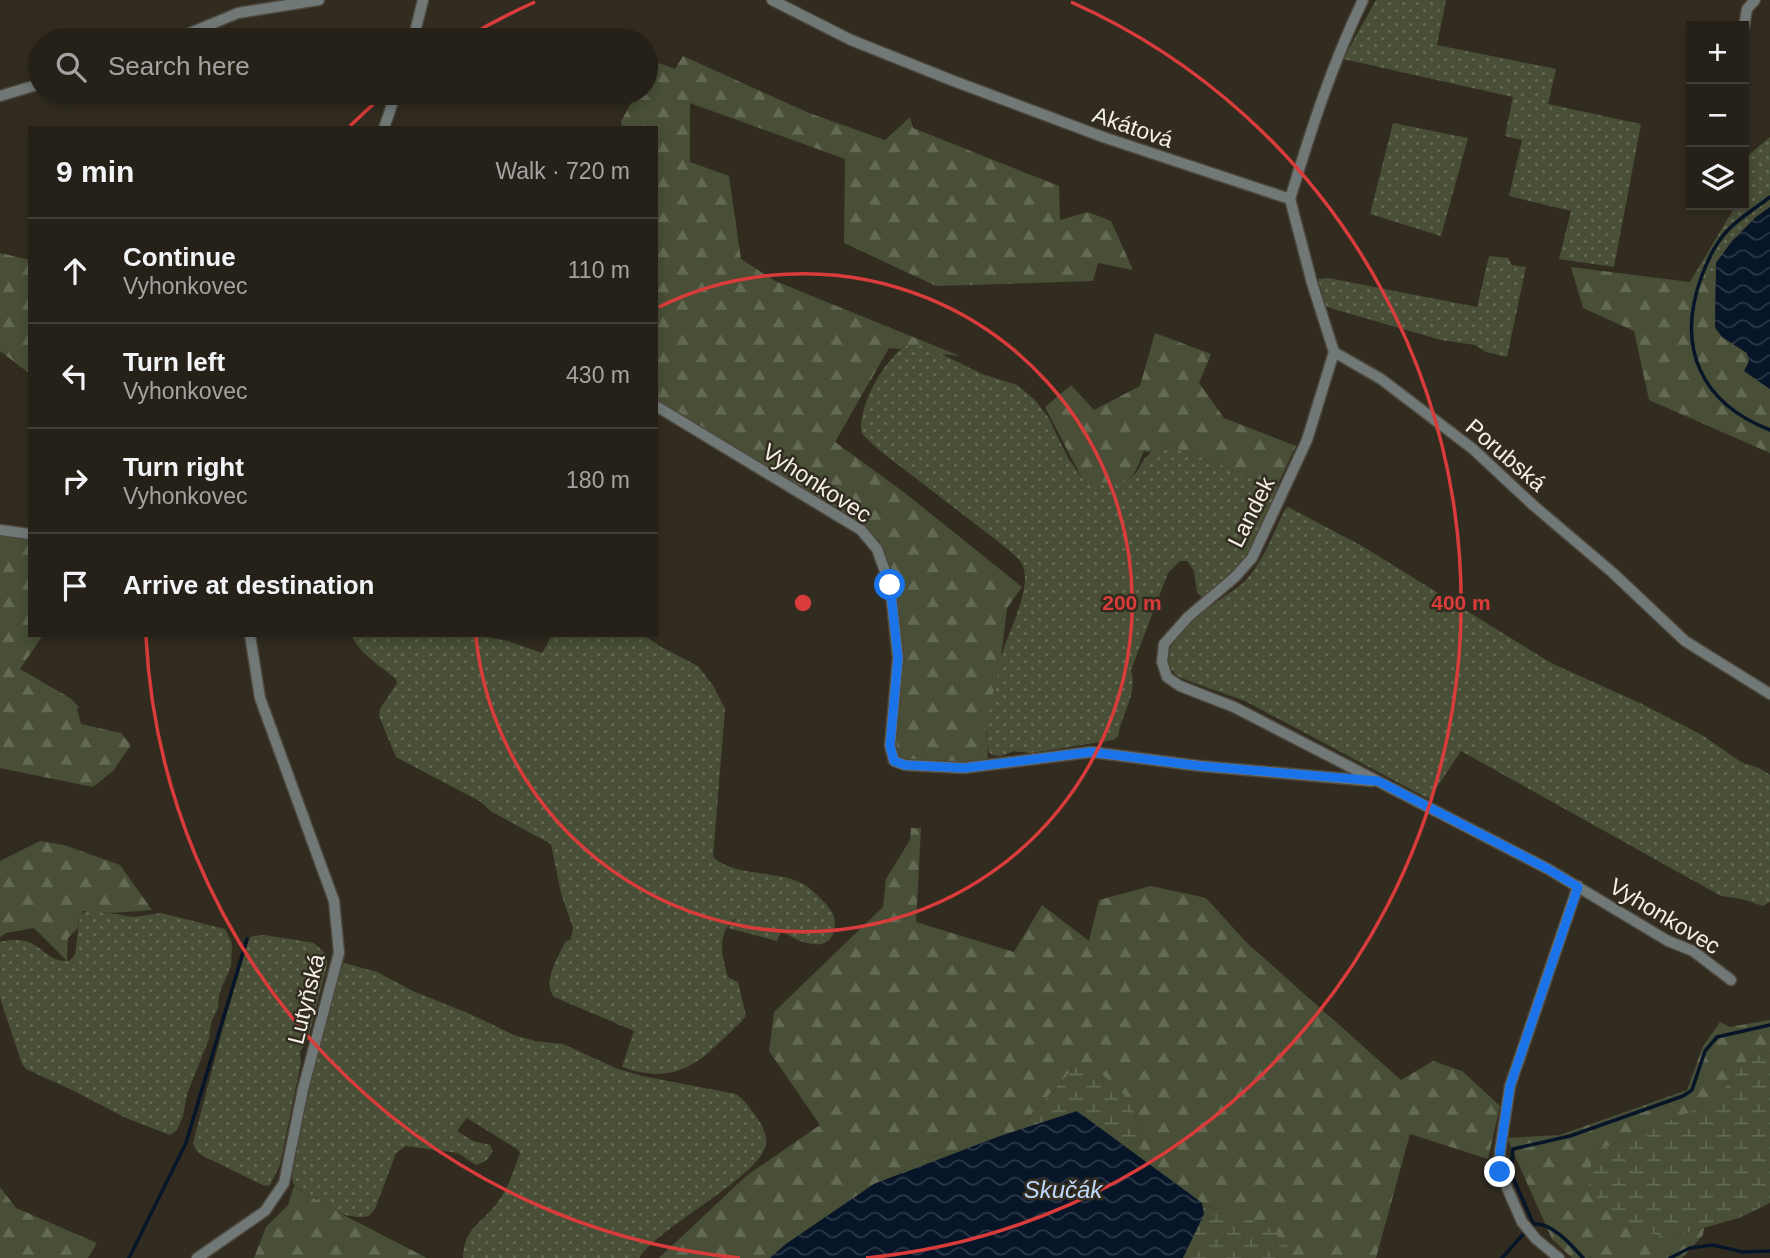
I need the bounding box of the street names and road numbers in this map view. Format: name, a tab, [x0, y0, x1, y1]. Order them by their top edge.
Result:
street label: Akátová	[1089, 101, 1177, 153]
street label: Porubská	[1461, 413, 1551, 497]
street label: Vyhonkovec	[758, 438, 876, 528]
street label: Landek	[1222, 472, 1280, 552]
street label: Vyhonkovec	[1605, 873, 1725, 959]
street label: Lutyňská	[282, 951, 330, 1047]

